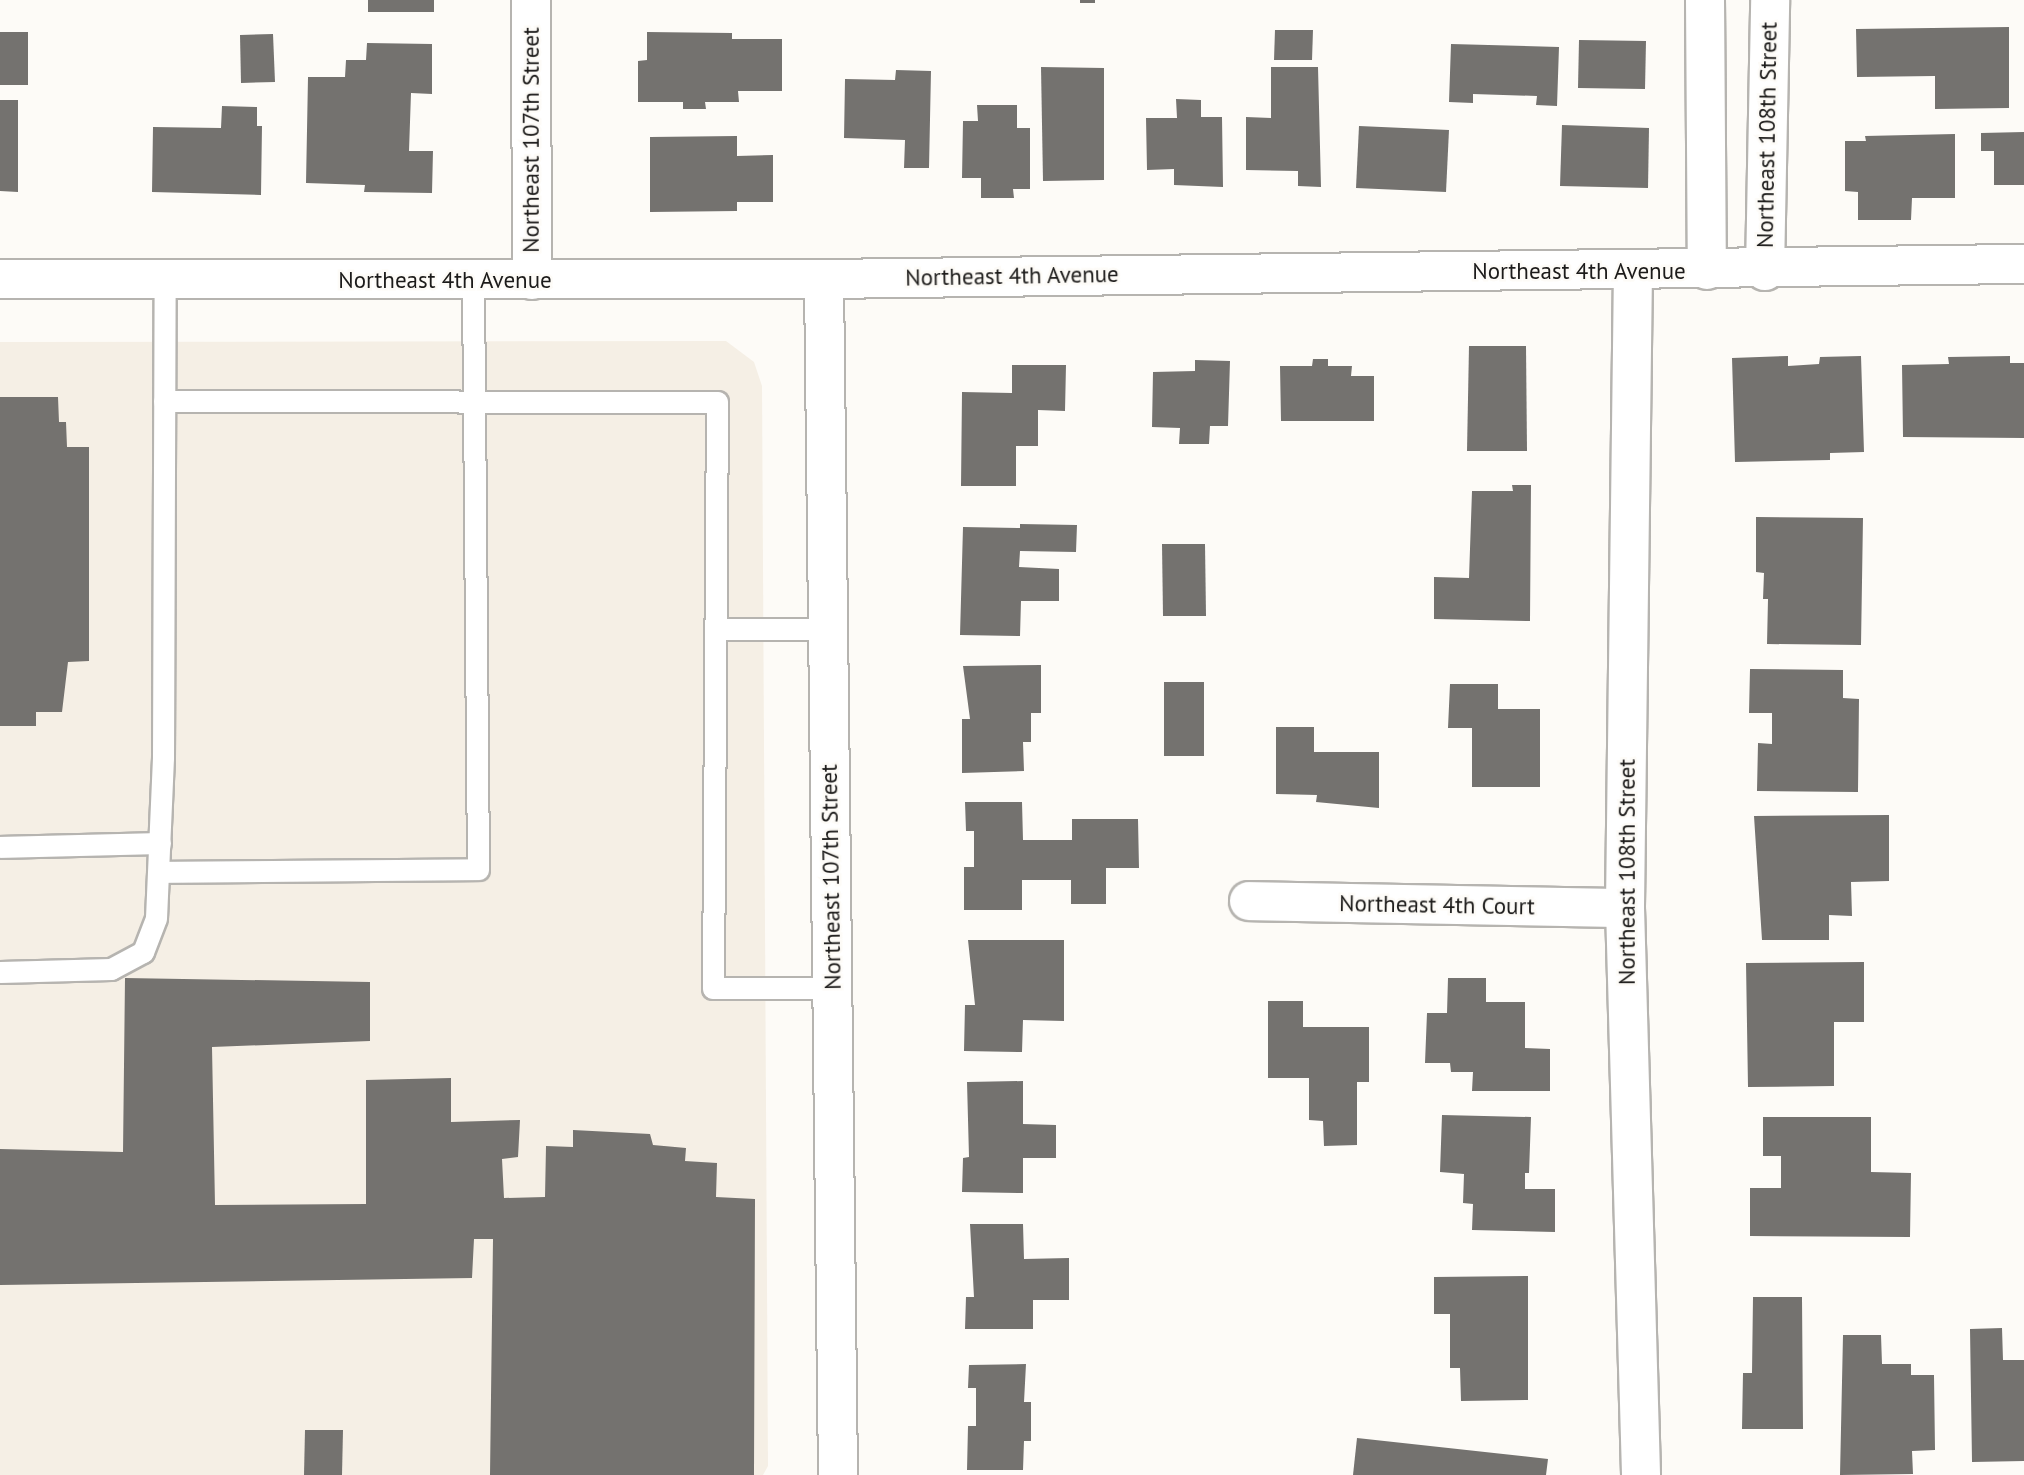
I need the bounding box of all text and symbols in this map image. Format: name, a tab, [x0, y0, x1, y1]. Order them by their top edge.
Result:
street label: Northeast 108th Street	[1751, 22, 1783, 248]
street label: Northeast 107th Street	[517, 27, 545, 253]
street label: Northeast 4th Avenue	[1472, 257, 1686, 285]
street label: Northeast 4th Avenue	[905, 260, 1119, 292]
street label: Northeast 4th Avenue	[338, 266, 552, 294]
street label: Northeast 108th Street	[1613, 759, 1641, 985]
street label: Northeast 107th Street	[815, 764, 847, 990]
street label: Northeast 4th Court	[1339, 889, 1535, 921]

